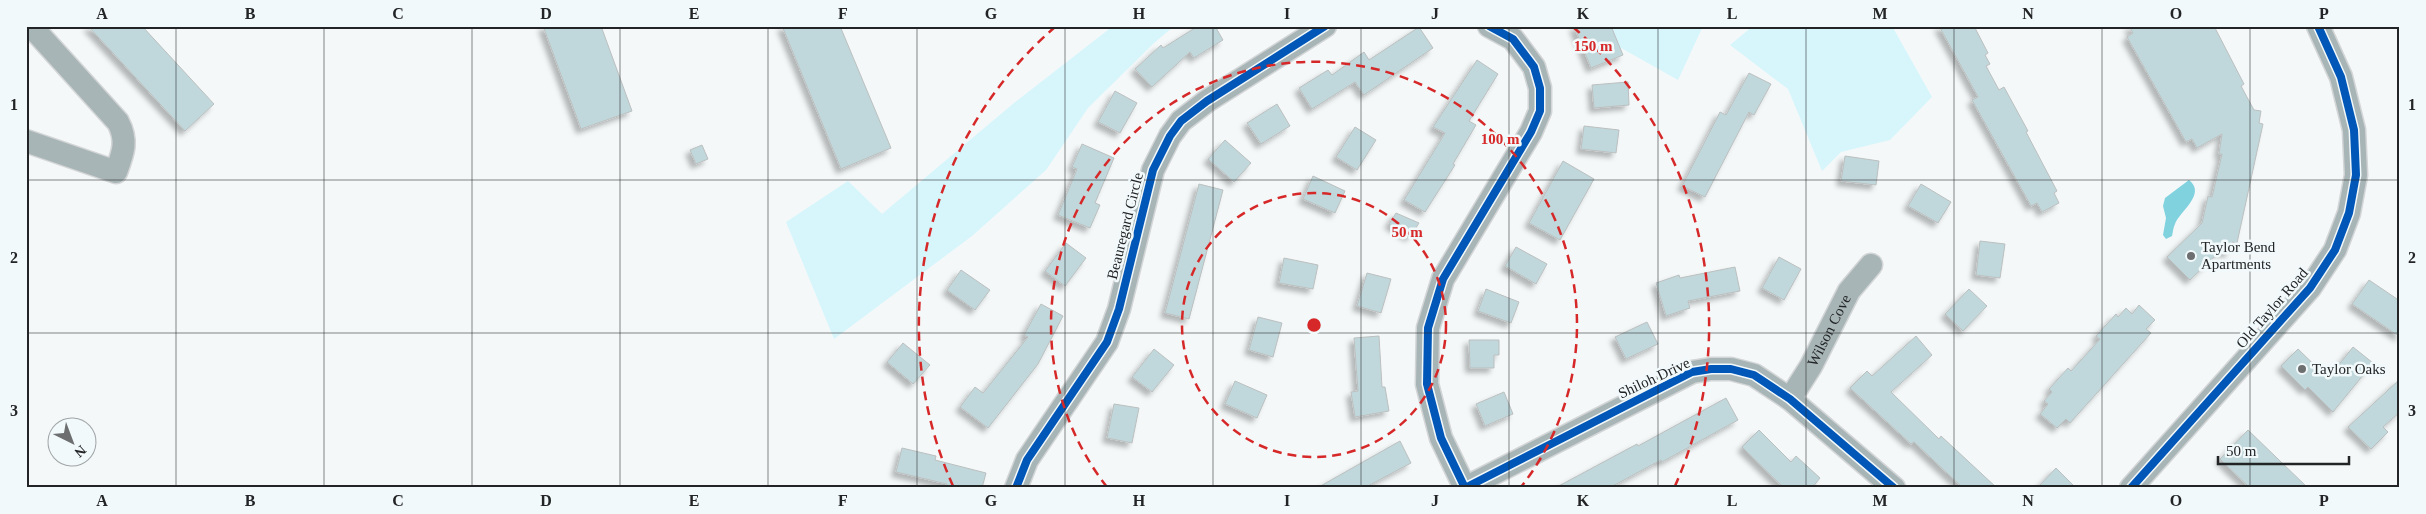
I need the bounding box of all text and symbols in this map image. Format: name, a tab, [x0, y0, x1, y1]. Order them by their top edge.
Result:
text: A	[96, 5, 108, 22]
text: B	[245, 5, 256, 22]
text: C	[392, 5, 404, 22]
text: D	[540, 5, 552, 22]
text: E	[689, 5, 699, 22]
text: F	[838, 5, 848, 22]
text: G	[985, 5, 998, 22]
text: H	[1133, 5, 1146, 22]
text: I	[1284, 5, 1290, 22]
text: J	[1431, 5, 1439, 22]
text: K	[1577, 5, 1590, 22]
text: L	[1727, 5, 1737, 22]
text: M	[1872, 5, 1888, 22]
text: N	[2022, 5, 2034, 22]
text: O	[2170, 5, 2182, 22]
text: P	[2319, 5, 2329, 22]
text: 150 m	[1574, 38, 1613, 54]
text: 1	[10, 96, 18, 113]
text: 1	[2408, 96, 2416, 113]
text: 100 m	[1481, 131, 1520, 147]
street label: Beauregard Circle	[1104, 171, 1146, 281]
text: 50 m	[1391, 224, 1423, 240]
place label: Taylor Bend Apartments	[2201, 239, 2276, 272]
text: 2	[10, 249, 18, 266]
text: 2	[2408, 249, 2416, 266]
marker: Taylor Bend Apartments	[2185, 250, 2197, 262]
street label: Old Taylor Road	[2233, 265, 2311, 351]
street label: Wilson Cove	[1804, 292, 1854, 369]
centre of rings	[1305, 316, 1323, 334]
street label: Shiloh Drive	[1616, 354, 1693, 402]
place label: Taylor Oaks	[2312, 361, 2386, 377]
marker: Taylor Oaks	[2296, 363, 2308, 375]
text: 3	[10, 402, 18, 419]
text: 3	[2408, 402, 2416, 419]
north arrow	[48, 416, 98, 466]
scale bar	[2218, 434, 2350, 466]
text: N	[72, 442, 89, 460]
text: 50 m	[2226, 443, 2257, 459]
text: A	[96, 492, 108, 509]
text: B	[245, 492, 256, 509]
text: C	[392, 492, 404, 509]
text: D	[540, 492, 552, 509]
text: E	[689, 492, 699, 509]
text: F	[838, 492, 848, 509]
text: G	[985, 492, 998, 509]
text: H	[1133, 492, 1146, 509]
text: I	[1284, 492, 1290, 509]
text: J	[1431, 492, 1439, 509]
text: K	[1577, 492, 1590, 509]
text: L	[1727, 492, 1737, 509]
text: M	[1872, 492, 1888, 509]
text: N	[2022, 492, 2034, 509]
text: O	[2170, 492, 2182, 509]
text: P	[2319, 492, 2329, 509]

